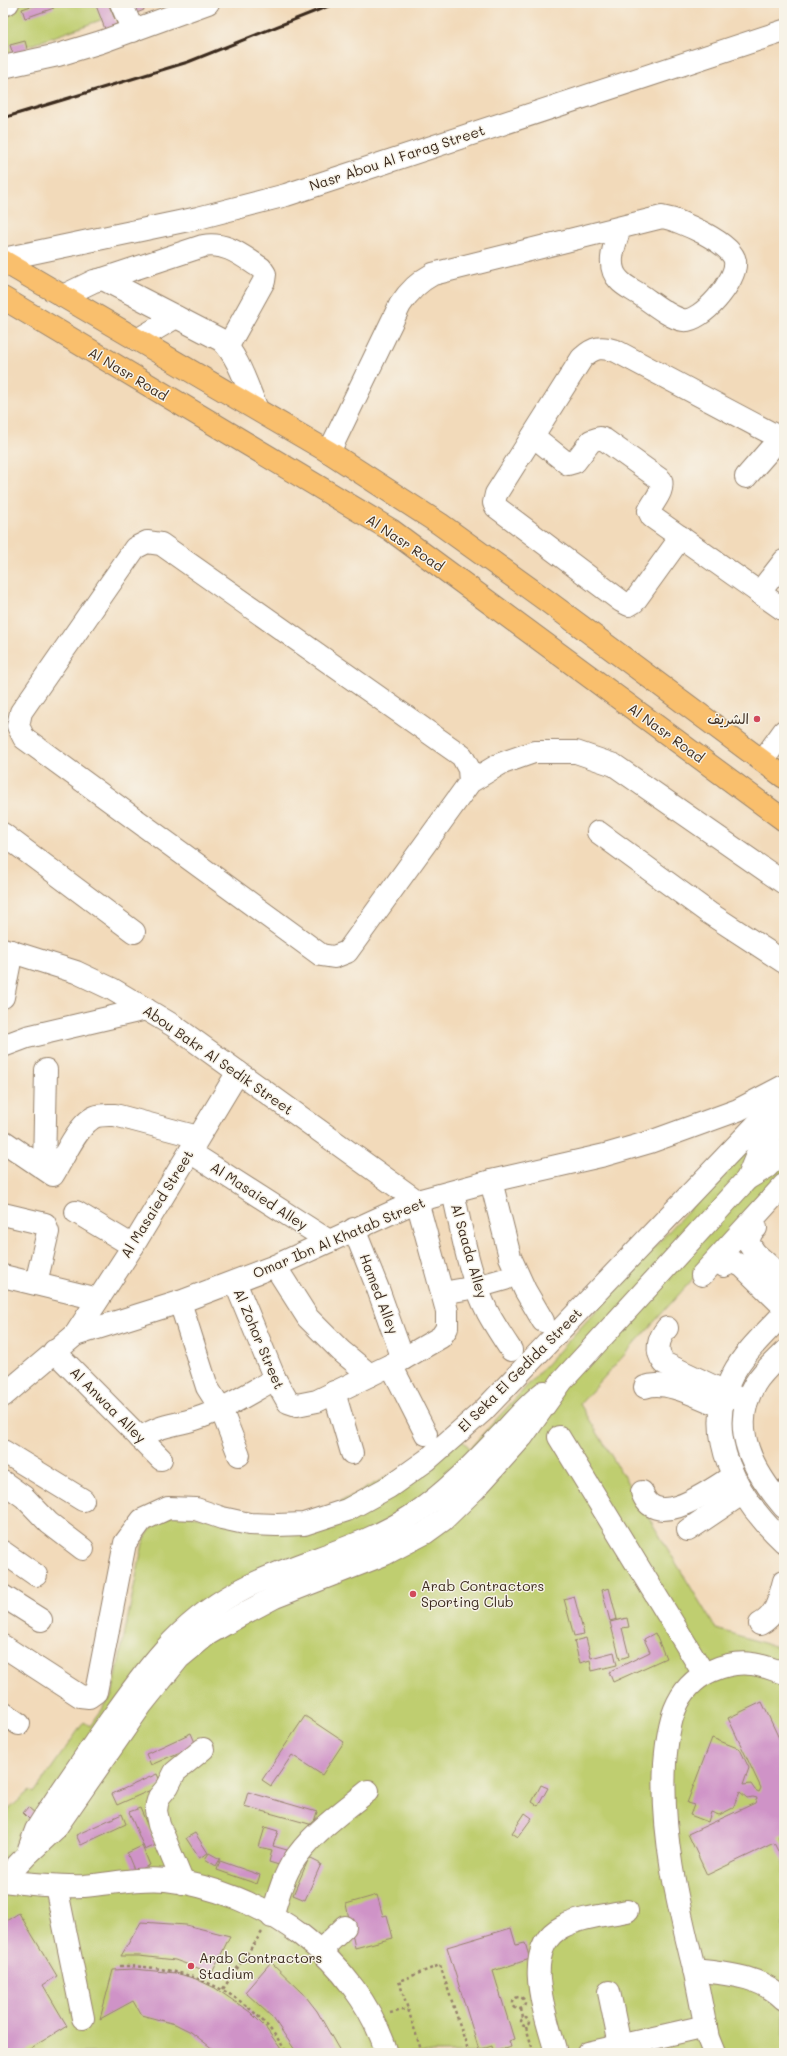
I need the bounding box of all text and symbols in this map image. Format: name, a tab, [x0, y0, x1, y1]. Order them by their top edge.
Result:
street label: Nasr Abou Al Farag Street	[307, 120, 487, 195]
street label: Al Nasr Road	[85, 342, 172, 405]
street label: Al Nasr Road	[363, 510, 448, 576]
street label: Al Nasr Road	[624, 698, 708, 767]
place label: الشريف	[707, 709, 749, 728]
marker: الشريف	[752, 714, 762, 724]
street label: Abou Bakr Al Sedik Street	[139, 1000, 297, 1119]
street label: Al Masaied Street	[116, 1146, 197, 1261]
street label: Al Masaied Alley	[207, 1157, 311, 1234]
street label: Omar Ibn Al Khatab Street	[250, 1193, 428, 1283]
street label: Al Saada Alley	[447, 1201, 492, 1300]
street label: Hamed Alley	[355, 1251, 403, 1337]
street label: Al Zohor Street	[230, 1286, 289, 1392]
street label: El Seka El Gedida Street	[454, 1304, 586, 1436]
street label: Al Anwaa Alley	[66, 1362, 151, 1447]
place label: Arab Contractors Sporting Club	[421, 1576, 544, 1611]
marker: Arab Contractors Sporting Club	[408, 1589, 418, 1599]
place label: Arab Contractors Stadium	[199, 1948, 322, 1983]
marker: Arab Contractors Stadium	[186, 1961, 196, 1971]

